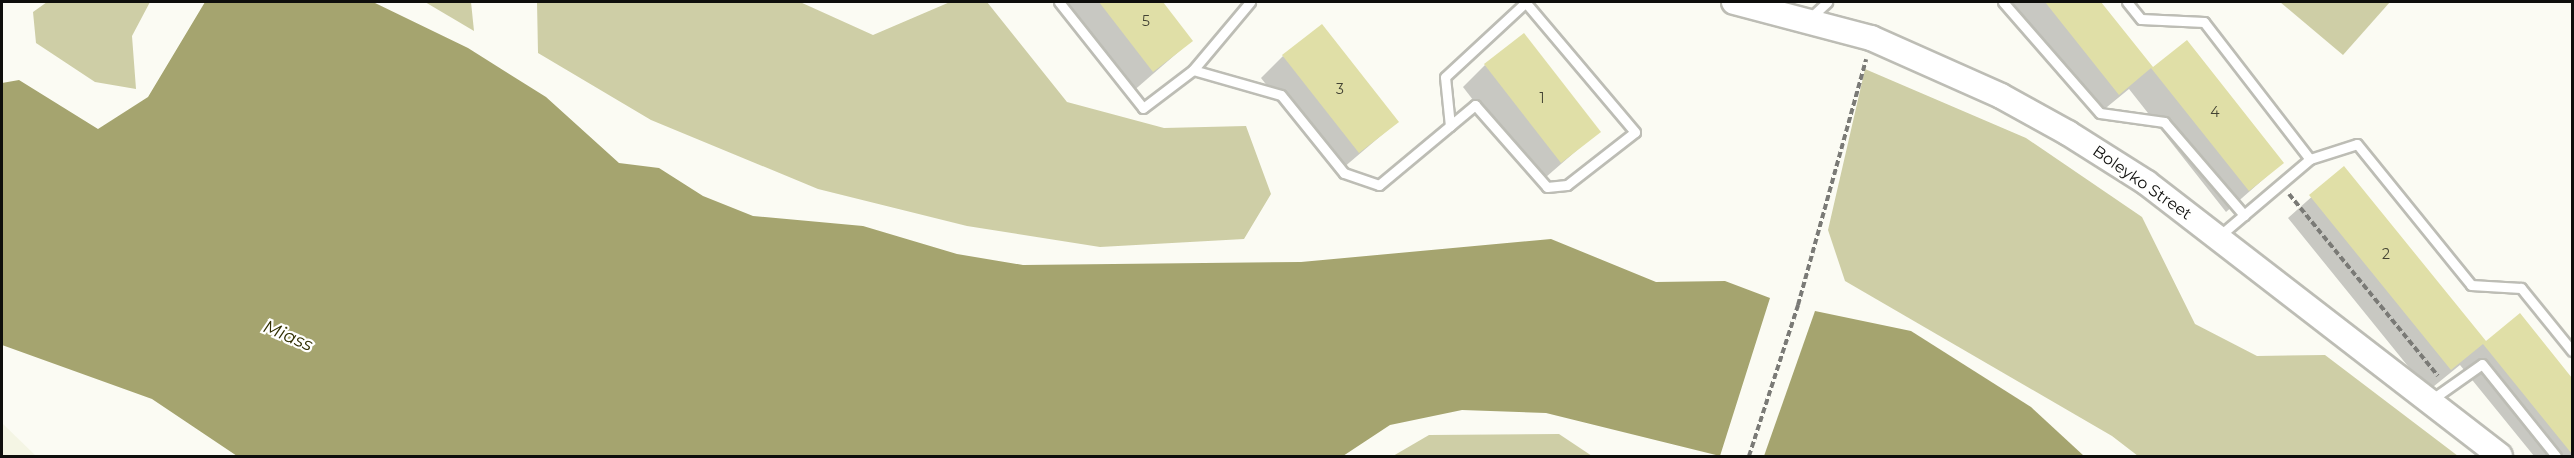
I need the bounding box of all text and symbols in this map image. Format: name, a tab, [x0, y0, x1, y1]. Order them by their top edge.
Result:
house number: 5	[1142, 13, 1150, 29]
house number: 3	[1336, 81, 1344, 97]
house number: 1	[1539, 90, 1545, 106]
house number: 4	[2210, 104, 2220, 120]
street label: Boleyko Street	[2089, 142, 2195, 224]
house number: 2	[2382, 246, 2390, 262]
water label: Miass	[260, 316, 316, 356]

